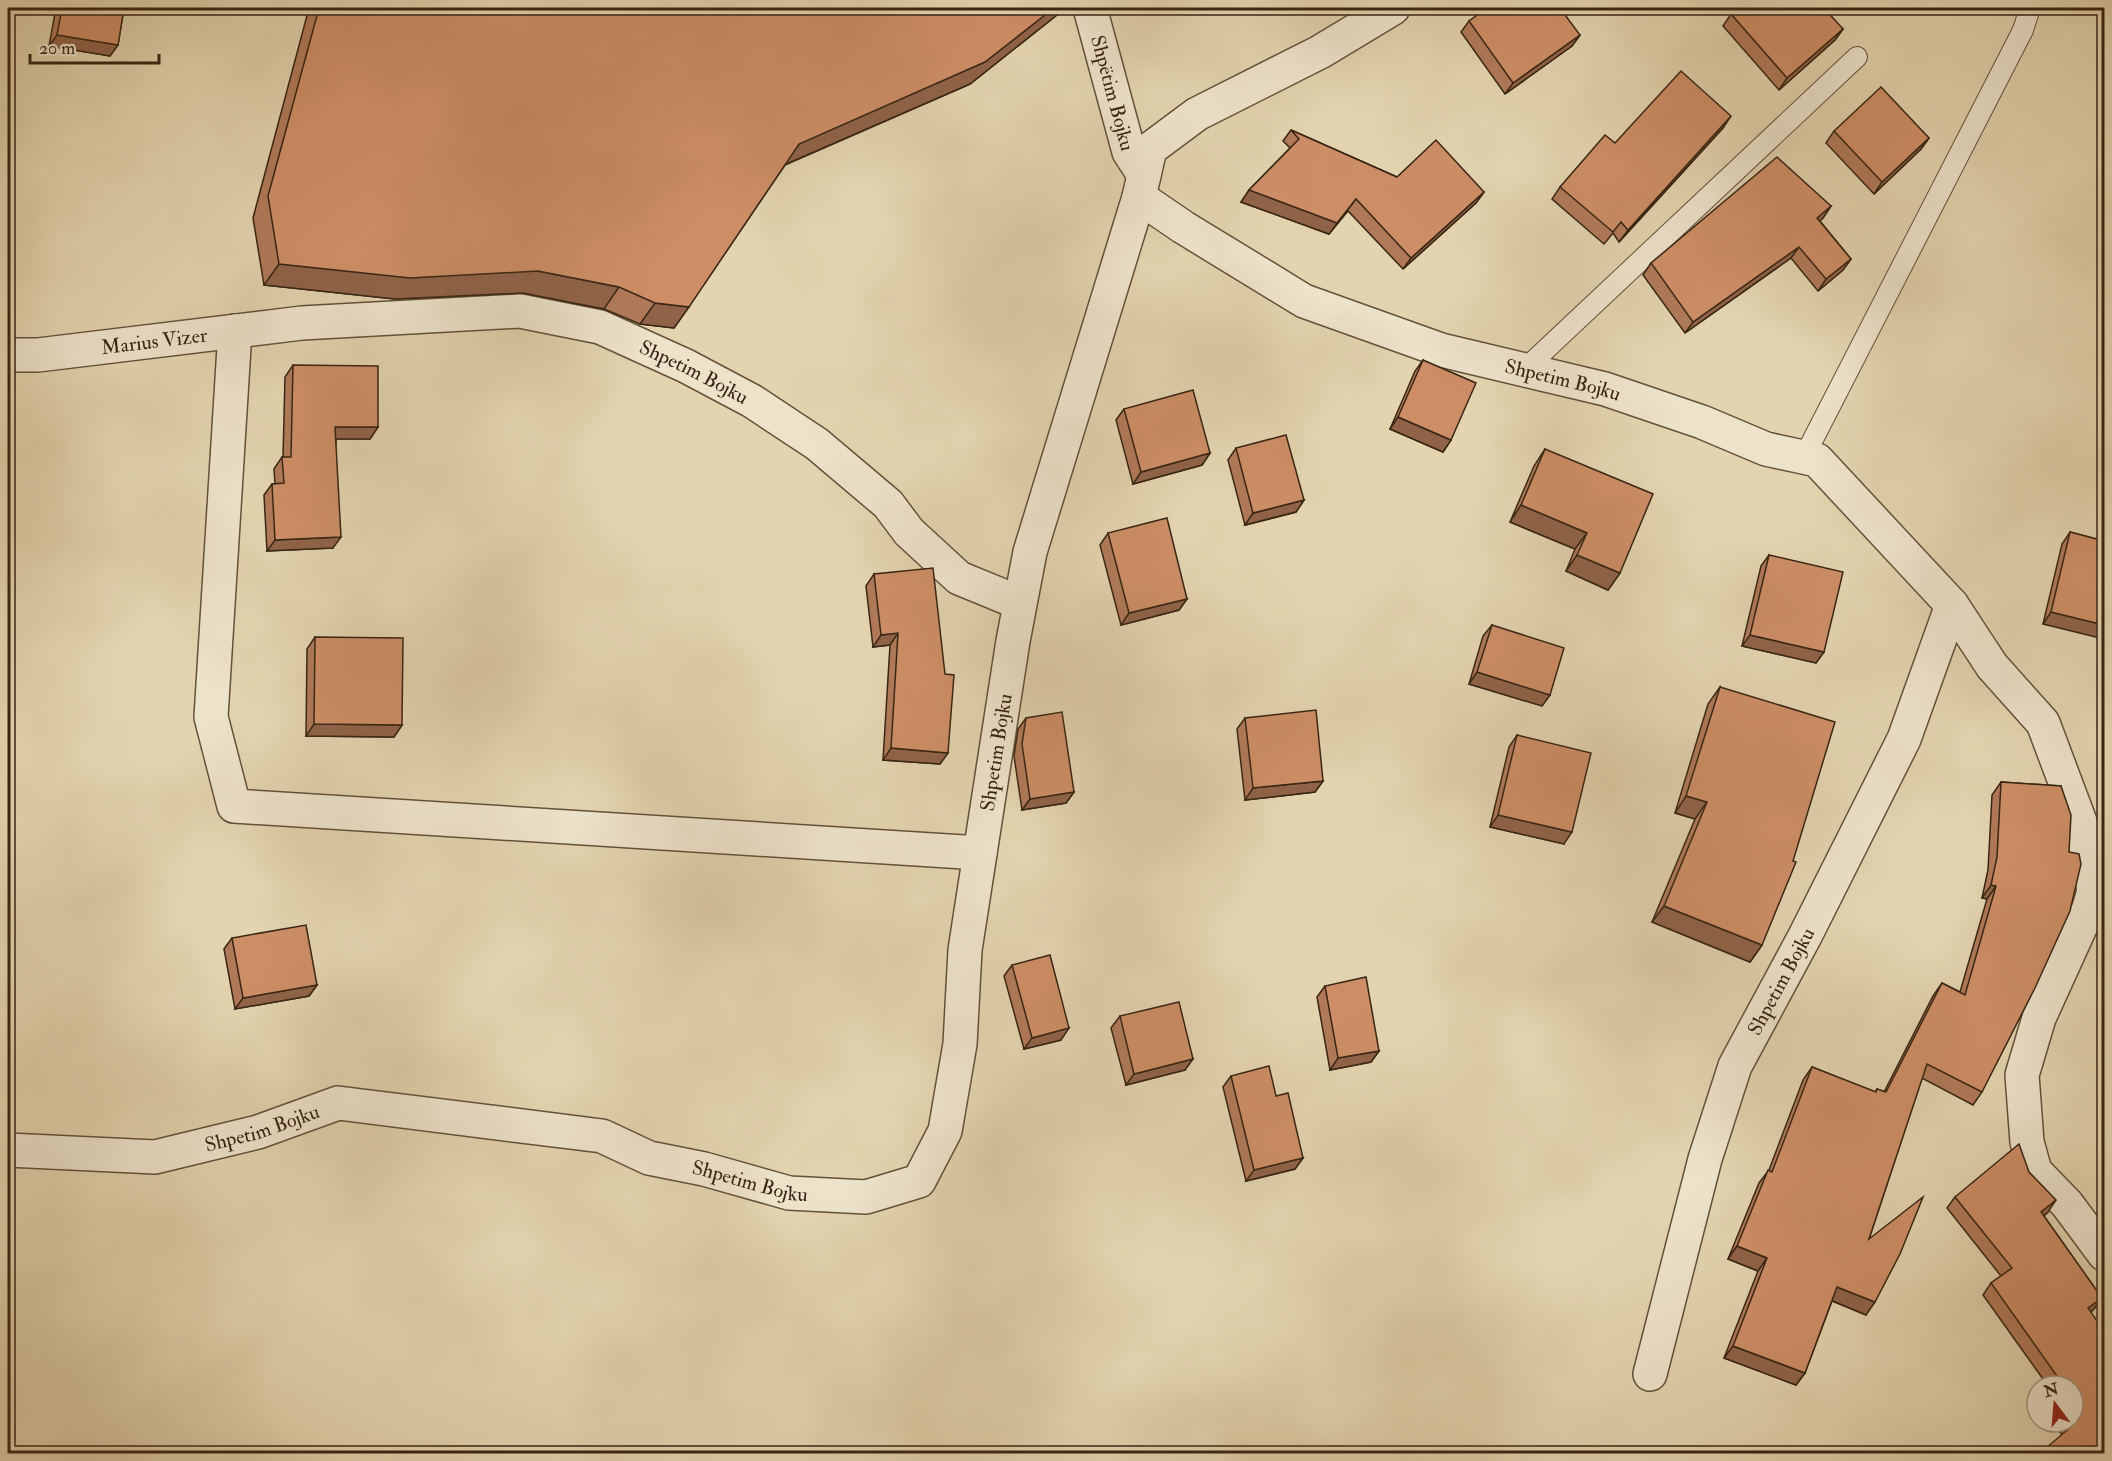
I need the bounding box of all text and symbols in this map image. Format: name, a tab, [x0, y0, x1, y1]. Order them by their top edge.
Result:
scale bar	[30, 27, 159, 65]
street label: Shpëtim Bojku	[1085, 32, 1141, 153]
text: 20 m	[39, 37, 75, 60]
street label: Marius Vizer	[100, 322, 209, 360]
street label: Shpetim Bojku	[636, 334, 753, 409]
street label: Shpetim Bojku	[1502, 353, 1624, 406]
street label: Shpetim Bojku	[974, 692, 1017, 813]
street label: Shpetim Bojku	[1742, 923, 1820, 1039]
street label: Shpetim Bojku	[202, 1098, 323, 1157]
street label: Shpetim Bojku	[690, 1154, 808, 1206]
north arrow	[2025, 1374, 2085, 1434]
text: N	[2041, 1379, 2061, 1402]

